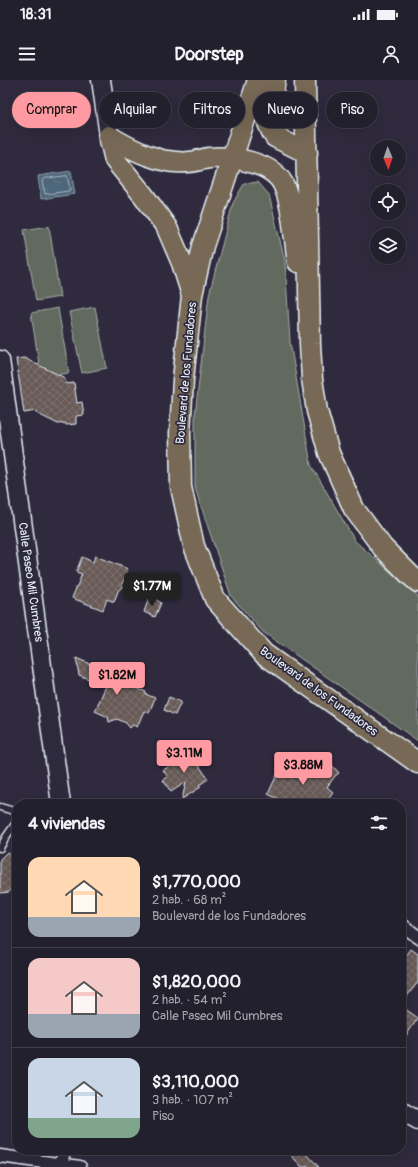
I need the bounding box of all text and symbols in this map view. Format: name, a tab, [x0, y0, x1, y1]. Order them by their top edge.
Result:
text: 18:31	[20, 5, 52, 24]
icon: menu	[16, 43, 38, 65]
text: Doorstep	[174, 43, 244, 66]
icon: person	[380, 43, 402, 65]
chip: Comprar	[12, 92, 91, 128]
chip: Alquilar	[99, 92, 171, 128]
chip: Filtros	[179, 92, 245, 128]
chip: Nuevo	[253, 92, 318, 128]
chip: Piso	[326, 92, 378, 128]
north arrow	[370, 140, 406, 176]
map controls	[370, 140, 406, 264]
button: locate	[370, 184, 406, 220]
button: layers	[370, 228, 406, 264]
street label: Boulevard de los Fundadores	[173, 301, 200, 445]
street label: Calle Paseo Mil Cumbres	[15, 521, 46, 643]
pin: $1.77M	[119, 573, 185, 607]
text: $1.77M	[133, 578, 171, 594]
street label: Boulevard de los Fundadores	[257, 644, 381, 740]
pin: $1.82M	[84, 662, 150, 696]
text: $1.82M	[98, 667, 136, 683]
pin: $3.11M	[151, 740, 217, 774]
text: $3.11M	[166, 745, 202, 761]
pin: $3.88M	[270, 752, 336, 786]
text: $3.88M	[283, 757, 323, 773]
icon: filters	[368, 812, 390, 834]
text: 4 viviendas	[28, 813, 105, 834]
text: $1,770,000	[152, 871, 241, 892]
icon: home	[60, 873, 108, 921]
text: 2 hab. · 68 m²	[152, 892, 226, 908]
text: Boulevard de los Fundadores	[152, 908, 306, 924]
text: $1,820,000	[152, 971, 241, 992]
icon: home	[60, 974, 108, 1022]
text: 2 hab. · 54 m²	[152, 992, 227, 1008]
text: Calle Paseo Mil Cumbres	[152, 1008, 283, 1024]
text: $3,110,000	[152, 1071, 239, 1092]
icon: home	[60, 1074, 108, 1122]
text: 3 hab. · 107 m²	[152, 1092, 233, 1108]
text: Piso	[152, 1108, 174, 1124]

